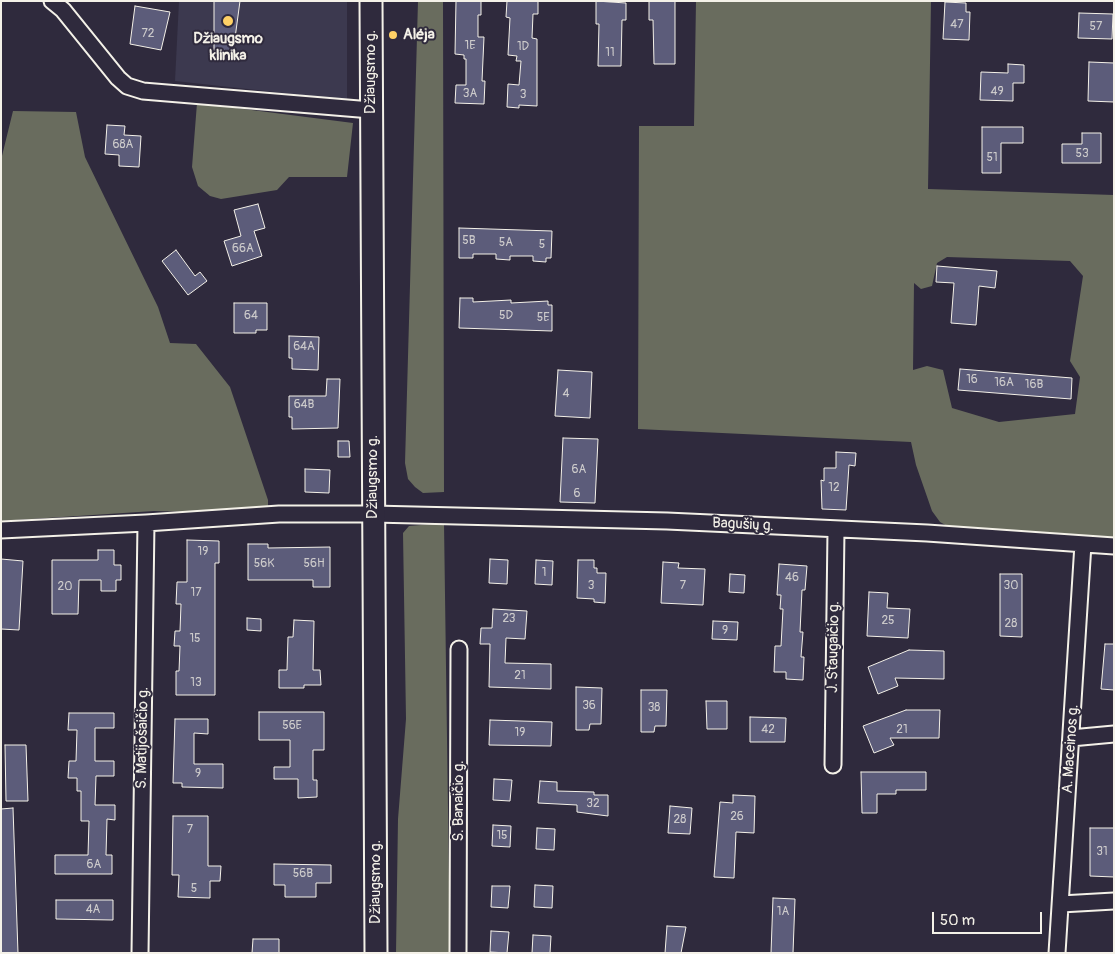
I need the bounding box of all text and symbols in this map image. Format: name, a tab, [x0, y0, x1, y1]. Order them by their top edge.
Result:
marker: Džiaugsmo klinika	[221, 14, 235, 28]
house number: 47	[950, 18, 964, 32]
house number: 57	[1090, 20, 1102, 34]
place label: Alėja	[403, 26, 435, 44]
house number: 72	[141, 27, 155, 41]
marker: Alėja	[387, 29, 399, 41]
place label: Džiaugsmo klinika	[193, 30, 263, 65]
street label: Džiaugsmo g.	[362, 30, 380, 114]
house number: 1E	[465, 39, 475, 53]
house number: 1D	[517, 40, 529, 54]
house number: 11	[605, 46, 615, 60]
house number: 49	[990, 85, 1004, 99]
house number: 3A	[463, 87, 477, 101]
house number: 3	[520, 88, 526, 102]
house number: 68A	[113, 138, 133, 152]
house number: 53	[1075, 147, 1089, 161]
house number: 51	[986, 151, 998, 165]
house number: 5B	[462, 234, 476, 248]
house number: 5A	[499, 236, 513, 250]
house number: 5	[539, 238, 545, 252]
house number: 66A	[232, 242, 254, 256]
house number: 64	[244, 309, 258, 323]
house number: 5D	[499, 309, 513, 323]
house number: 5E	[537, 311, 549, 325]
house number: 64A	[293, 340, 315, 354]
house number: 16	[966, 373, 978, 387]
house number: 16A	[994, 376, 1014, 390]
house number: 16B	[1025, 378, 1043, 392]
house number: 4	[563, 387, 569, 401]
house number: 64B	[294, 398, 314, 412]
street label: Džiaugsmo g.	[364, 435, 382, 519]
house number: 6A	[572, 463, 586, 477]
house number: 12	[828, 481, 840, 495]
house number: 6	[574, 487, 580, 501]
street label: Bagušių g.	[712, 514, 774, 536]
house number: 19	[198, 545, 208, 559]
house number: 56K	[254, 557, 274, 571]
house number: 56H	[303, 557, 325, 571]
house number: 1	[542, 566, 546, 580]
house number: 46	[785, 571, 799, 585]
house number: 3	[588, 579, 594, 593]
house number: 7	[680, 579, 686, 593]
house number: 30	[1004, 579, 1018, 593]
house number: 20	[58, 580, 72, 594]
house number: 17	[190, 586, 202, 600]
street label: J. Staugaičio g.	[824, 601, 844, 693]
house number: 23	[502, 612, 516, 626]
house number: 25	[881, 614, 895, 628]
house number: 28	[1005, 617, 1017, 631]
house number: 9	[722, 624, 728, 638]
house number: 15	[189, 632, 201, 646]
house number: 21	[514, 669, 526, 683]
house number: 13	[190, 676, 202, 690]
street label: S. Matijošaičio g.	[133, 687, 153, 789]
house number: 36	[582, 699, 596, 713]
house number: 38	[648, 701, 660, 715]
street label: A. Maceinos g.	[1059, 704, 1083, 794]
house number: 56E	[282, 719, 302, 733]
house number: 42	[761, 723, 775, 737]
house number: 21	[896, 723, 908, 737]
house number: 19	[515, 726, 525, 740]
street label: S. Banaičio g.	[450, 760, 468, 842]
house number: 9	[195, 767, 201, 781]
house number: 32	[586, 797, 600, 811]
house number: 26	[730, 810, 744, 824]
house number: 28	[674, 813, 686, 827]
house number: 7	[187, 823, 193, 837]
house number: 15	[496, 829, 508, 843]
street label: Džiaugsmo g.	[367, 840, 385, 924]
house number: 31	[1096, 845, 1108, 859]
house number: 6A	[87, 858, 101, 872]
house number: 56B	[293, 867, 313, 881]
house number: 5	[191, 882, 197, 896]
scale bar	[935, 902, 1045, 934]
house number: 4A	[86, 903, 100, 917]
house number: 1A	[777, 905, 789, 919]
text: 50 m	[940, 911, 975, 930]

